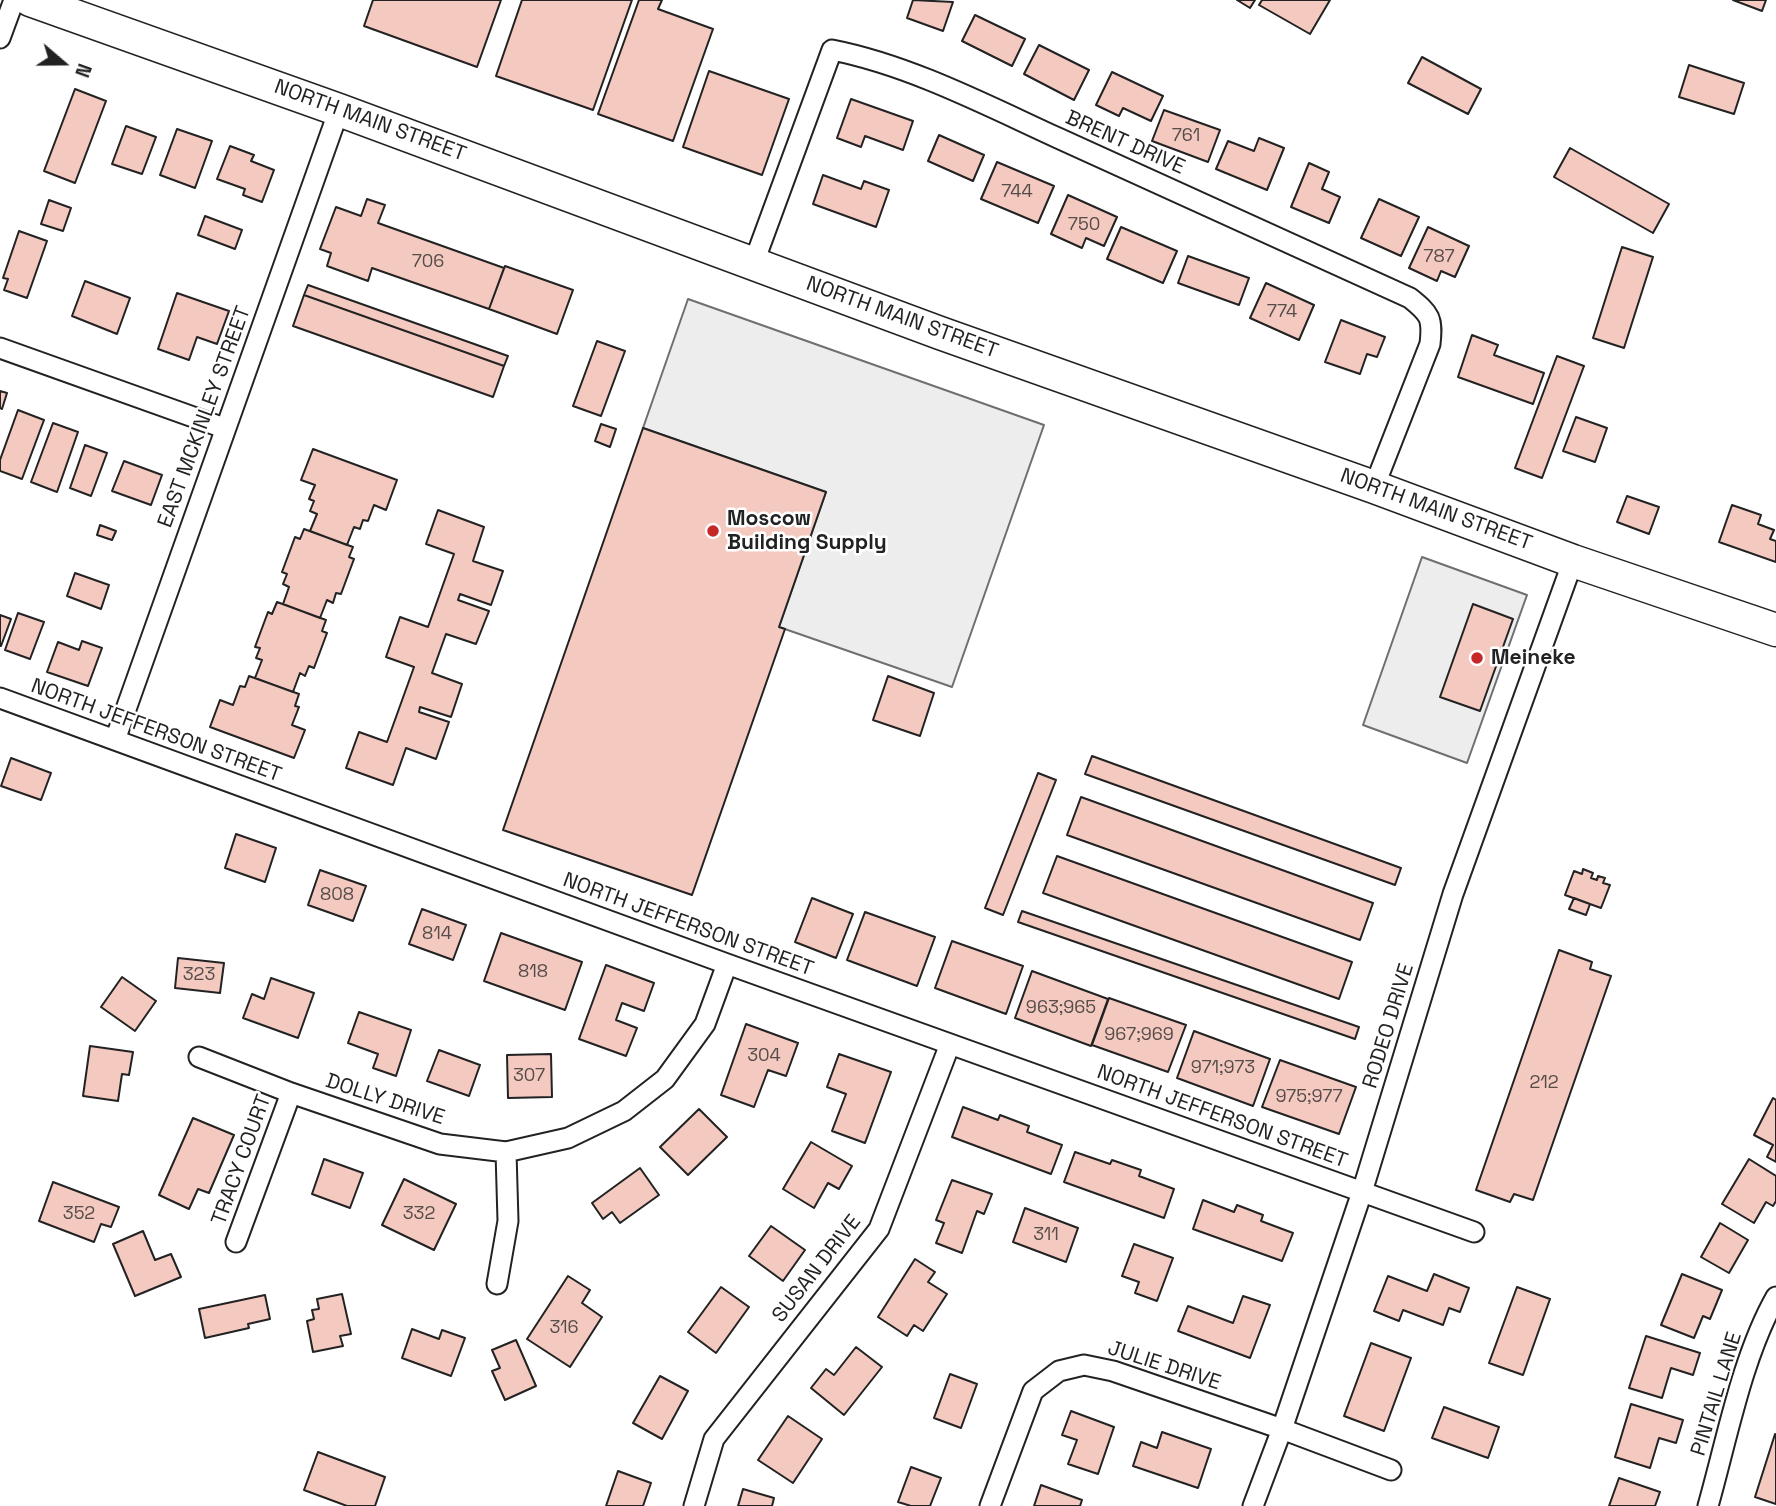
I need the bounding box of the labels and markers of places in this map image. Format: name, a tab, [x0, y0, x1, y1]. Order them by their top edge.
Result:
place label: Moscow Building Supply	[727, 506, 887, 556]
marker: Moscow Building Supply	[705, 523, 721, 539]
place label: Meineke	[1491, 645, 1576, 671]
marker: Meineke	[1469, 650, 1485, 666]

